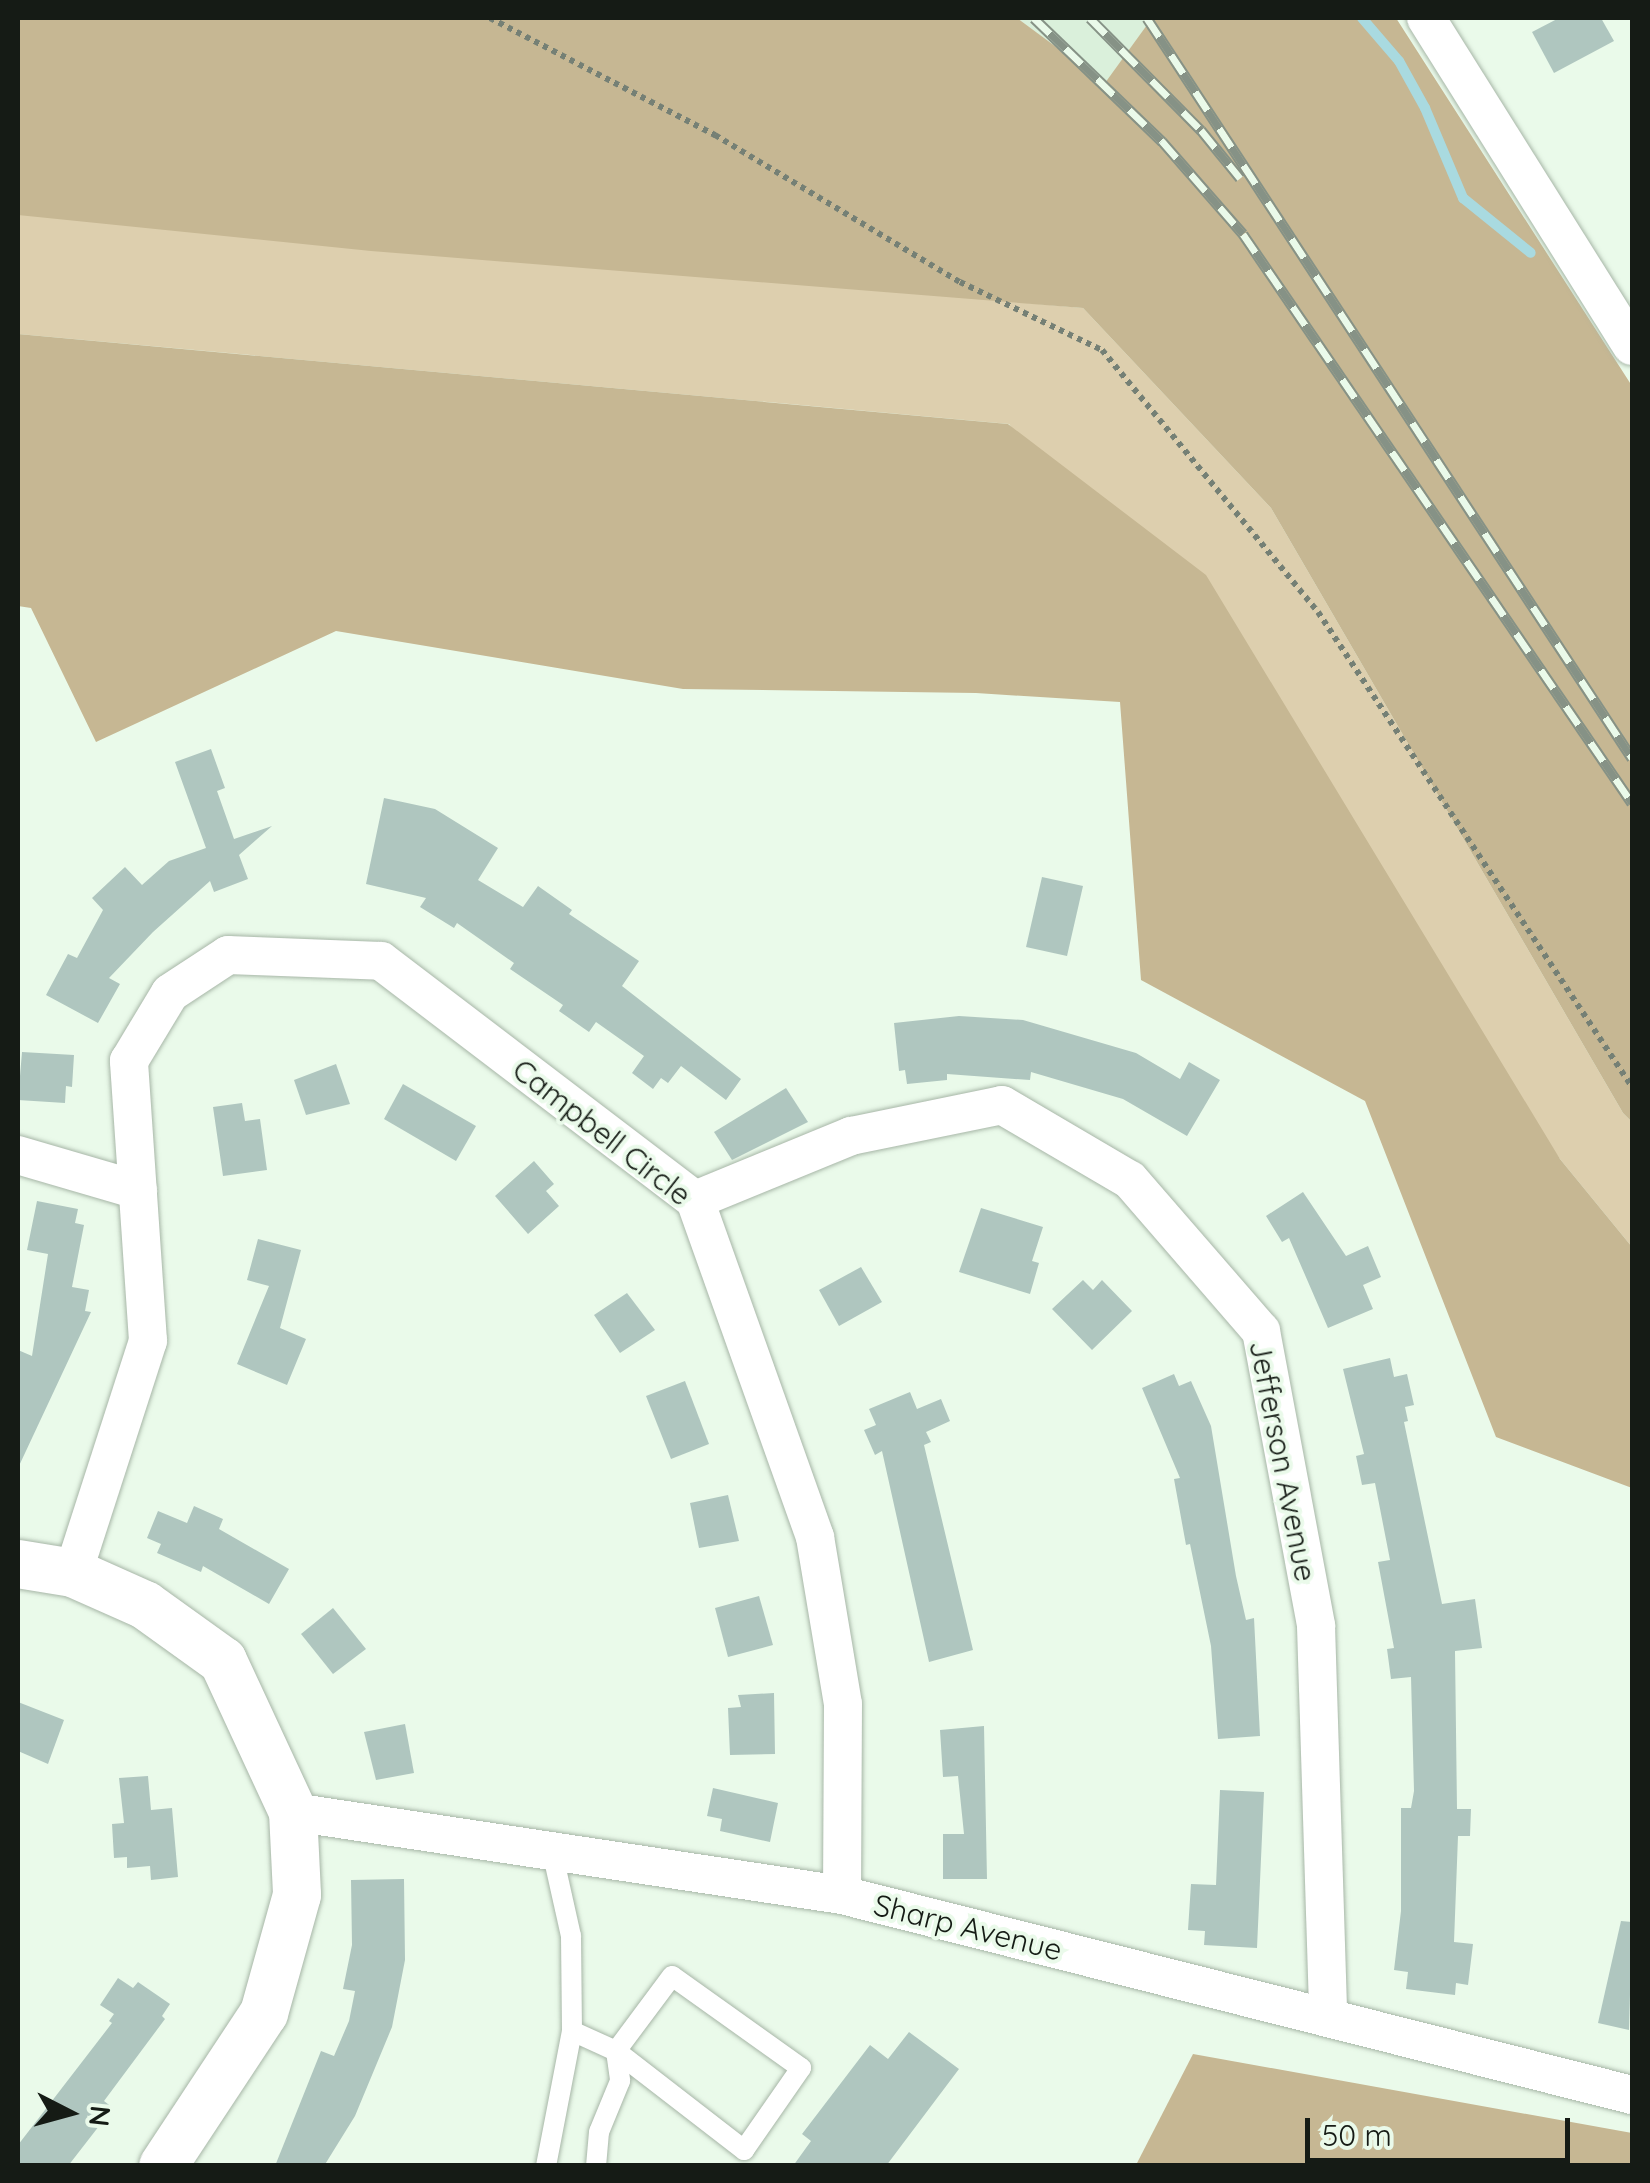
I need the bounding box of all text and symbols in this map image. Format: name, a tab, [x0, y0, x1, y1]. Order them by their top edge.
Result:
street label: Campbell Circle	[506, 1051, 698, 1213]
street label: Jefferson Avenue	[1242, 1338, 1324, 1584]
street label: Sharp Avenue	[870, 1886, 1066, 1968]
north arrow	[20, 2063, 120, 2163]
scale bar	[1310, 2098, 1575, 2160]
text: N	[82, 2104, 119, 2128]
text: 50 m	[1322, 2116, 1392, 2154]

